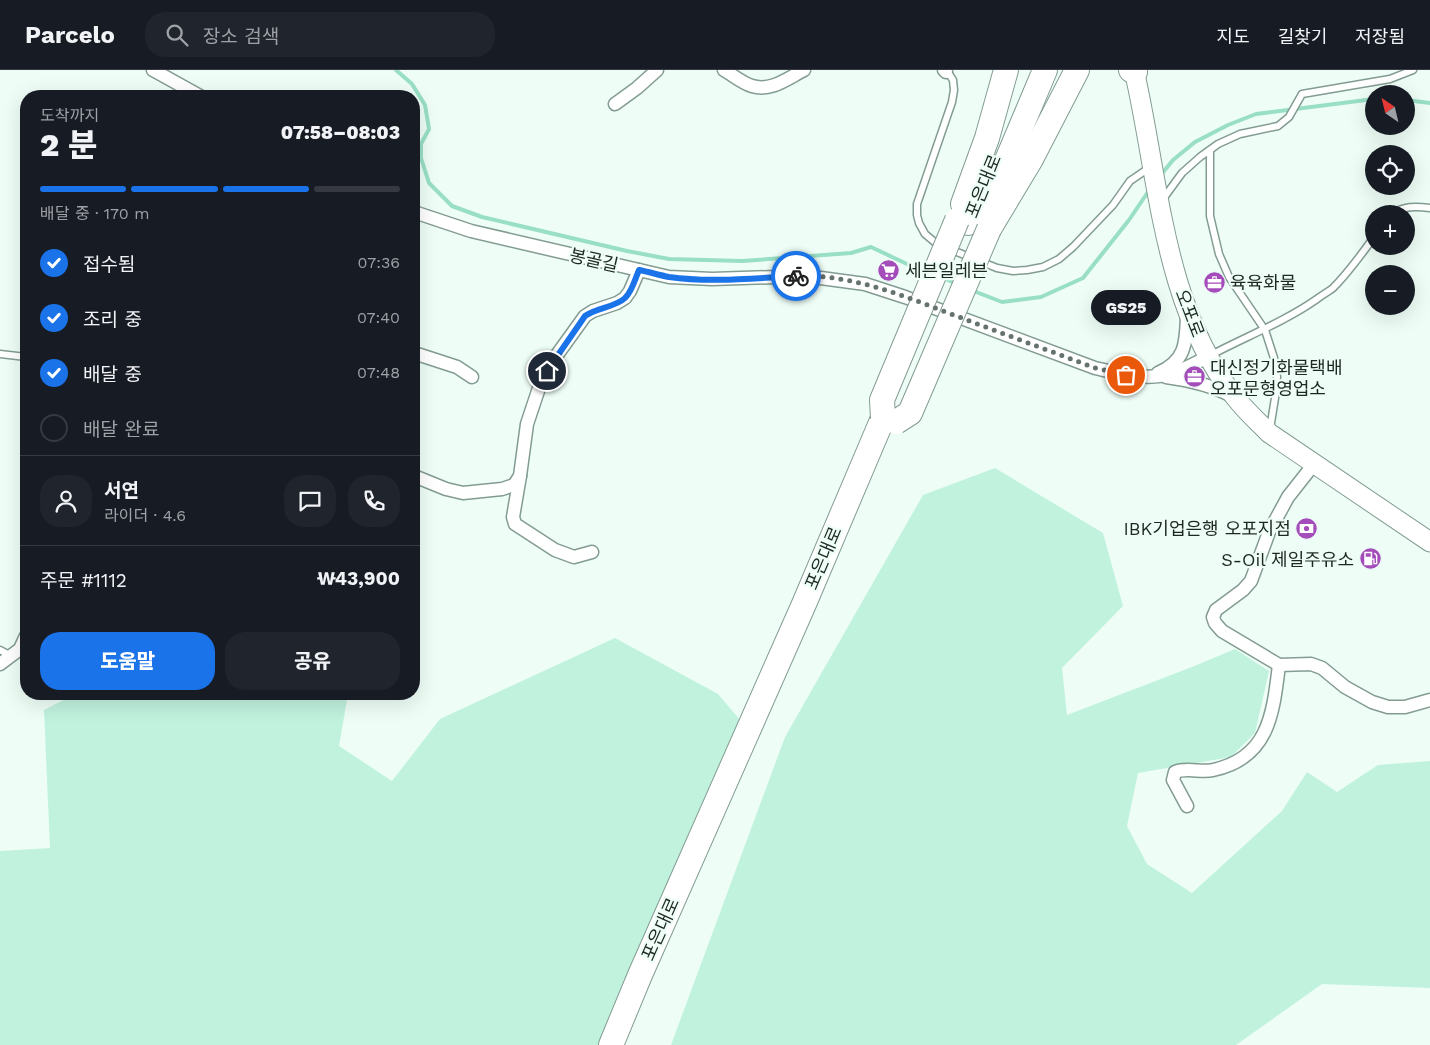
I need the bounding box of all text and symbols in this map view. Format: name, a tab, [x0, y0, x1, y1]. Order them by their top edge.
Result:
search box	[145, 12, 495, 57]
text: Parcelo	[25, 21, 115, 49]
icon: search	[163, 21, 191, 49]
text: 장소 검색	[203, 25, 279, 48]
text: 지도	[1217, 26, 1250, 47]
text: 길찾기	[1278, 26, 1327, 47]
text: 저장됨	[1355, 26, 1405, 47]
north arrow	[1365, 85, 1415, 135]
map controls	[1365, 85, 1415, 315]
text: 도착까지	[40, 106, 99, 125]
text: 07:58–08:03	[281, 121, 400, 144]
text: 2 분	[40, 126, 97, 164]
button: locate	[1365, 145, 1415, 195]
street label: 포은대로	[961, 151, 1005, 221]
text: 배달 중 · 170 m	[40, 204, 149, 223]
button: +	[1365, 205, 1415, 255]
street label: 봉골길	[567, 244, 621, 276]
icon: check	[40, 249, 68, 277]
courier	[771, 251, 821, 301]
text: 접수됨	[83, 253, 135, 276]
text: 07:36	[358, 253, 400, 272]
supermarket icon: 세븐일레븐	[877, 258, 901, 282]
place label: 세븐일레븐	[905, 260, 988, 281]
icon: bike	[782, 262, 810, 290]
button: −	[1365, 265, 1415, 315]
office icon: 육육화물	[1202, 270, 1226, 294]
place label: 육육화물	[1230, 272, 1296, 293]
street label: 오포로	[1171, 286, 1209, 340]
callout: GS25	[1091, 290, 1161, 325]
text: GS25	[1106, 298, 1146, 317]
icon: check	[40, 304, 68, 332]
text: 조리 중	[83, 308, 142, 331]
text: 07:40	[357, 308, 400, 327]
pin	[526, 350, 568, 392]
pin	[1105, 354, 1147, 396]
icon: home	[533, 357, 561, 385]
place label: 대신정기화물택배 오포문형영업소	[1210, 357, 1342, 399]
icon: check	[40, 359, 68, 387]
icon: bag	[1112, 361, 1140, 389]
text: 배달 중	[83, 363, 142, 386]
text: 07:48	[357, 363, 400, 382]
office icon: 대신정기화물택배 오포문형영업소	[1182, 365, 1206, 389]
text: 배달 완료	[83, 418, 159, 441]
button: person	[40, 475, 92, 527]
button: chat	[284, 475, 336, 527]
button: phone	[348, 475, 400, 527]
text: 서연	[104, 479, 139, 502]
text: 라이더 · 4.6	[104, 506, 186, 525]
bank icon: IBK기업은행 오포지점	[1295, 516, 1319, 540]
place label: IBK기업은행 오포지점	[1123, 518, 1291, 539]
street label: 포은대로	[800, 523, 846, 593]
fuel station icon: S-Oil 제일주유소	[1358, 547, 1382, 571]
place label: S-Oil 제일주유소	[1221, 549, 1354, 570]
text: ₩43,900	[317, 567, 400, 590]
text: 주문 #1112	[40, 569, 127, 592]
button: 도움말	[40, 632, 215, 690]
button: 공유	[225, 632, 400, 690]
street label: 포은대로	[637, 894, 683, 964]

